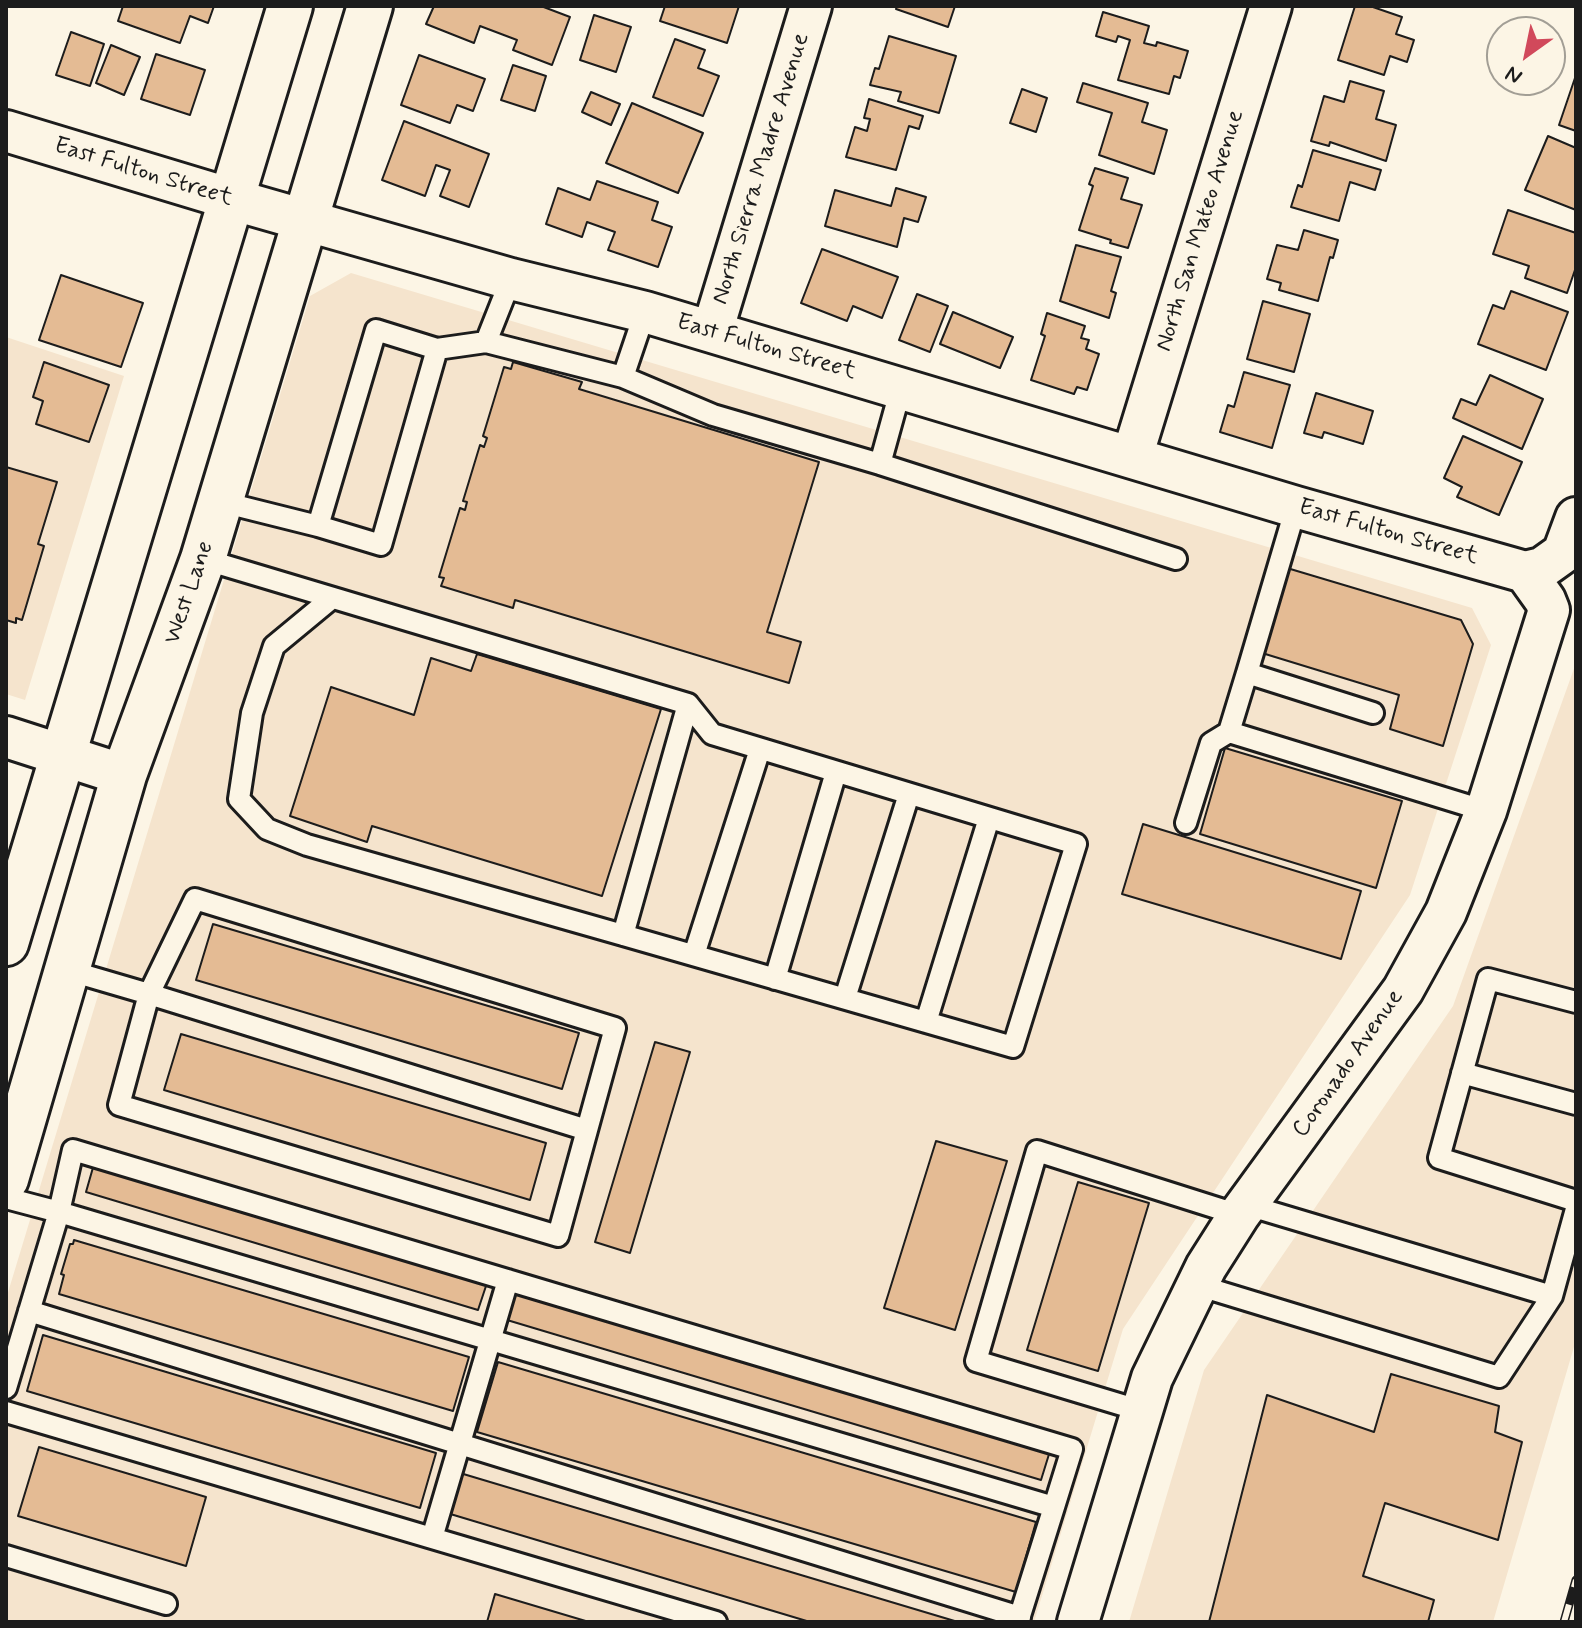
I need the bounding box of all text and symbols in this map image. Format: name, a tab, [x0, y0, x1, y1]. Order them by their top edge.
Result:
north arrow	[1486, 16, 1566, 96]
street label: North Sierra Madre Avenue	[707, 30, 817, 308]
text: N	[1500, 59, 1528, 90]
street label: North San Mateo Avenue	[1151, 107, 1251, 355]
street label: East Fulton Street	[50, 132, 236, 214]
street label: East Fulton Street	[673, 309, 859, 387]
street label: East Fulton Street	[1295, 494, 1481, 572]
street label: West Lane	[159, 538, 221, 648]
street label: Coronado Avenue	[1287, 984, 1411, 1144]

